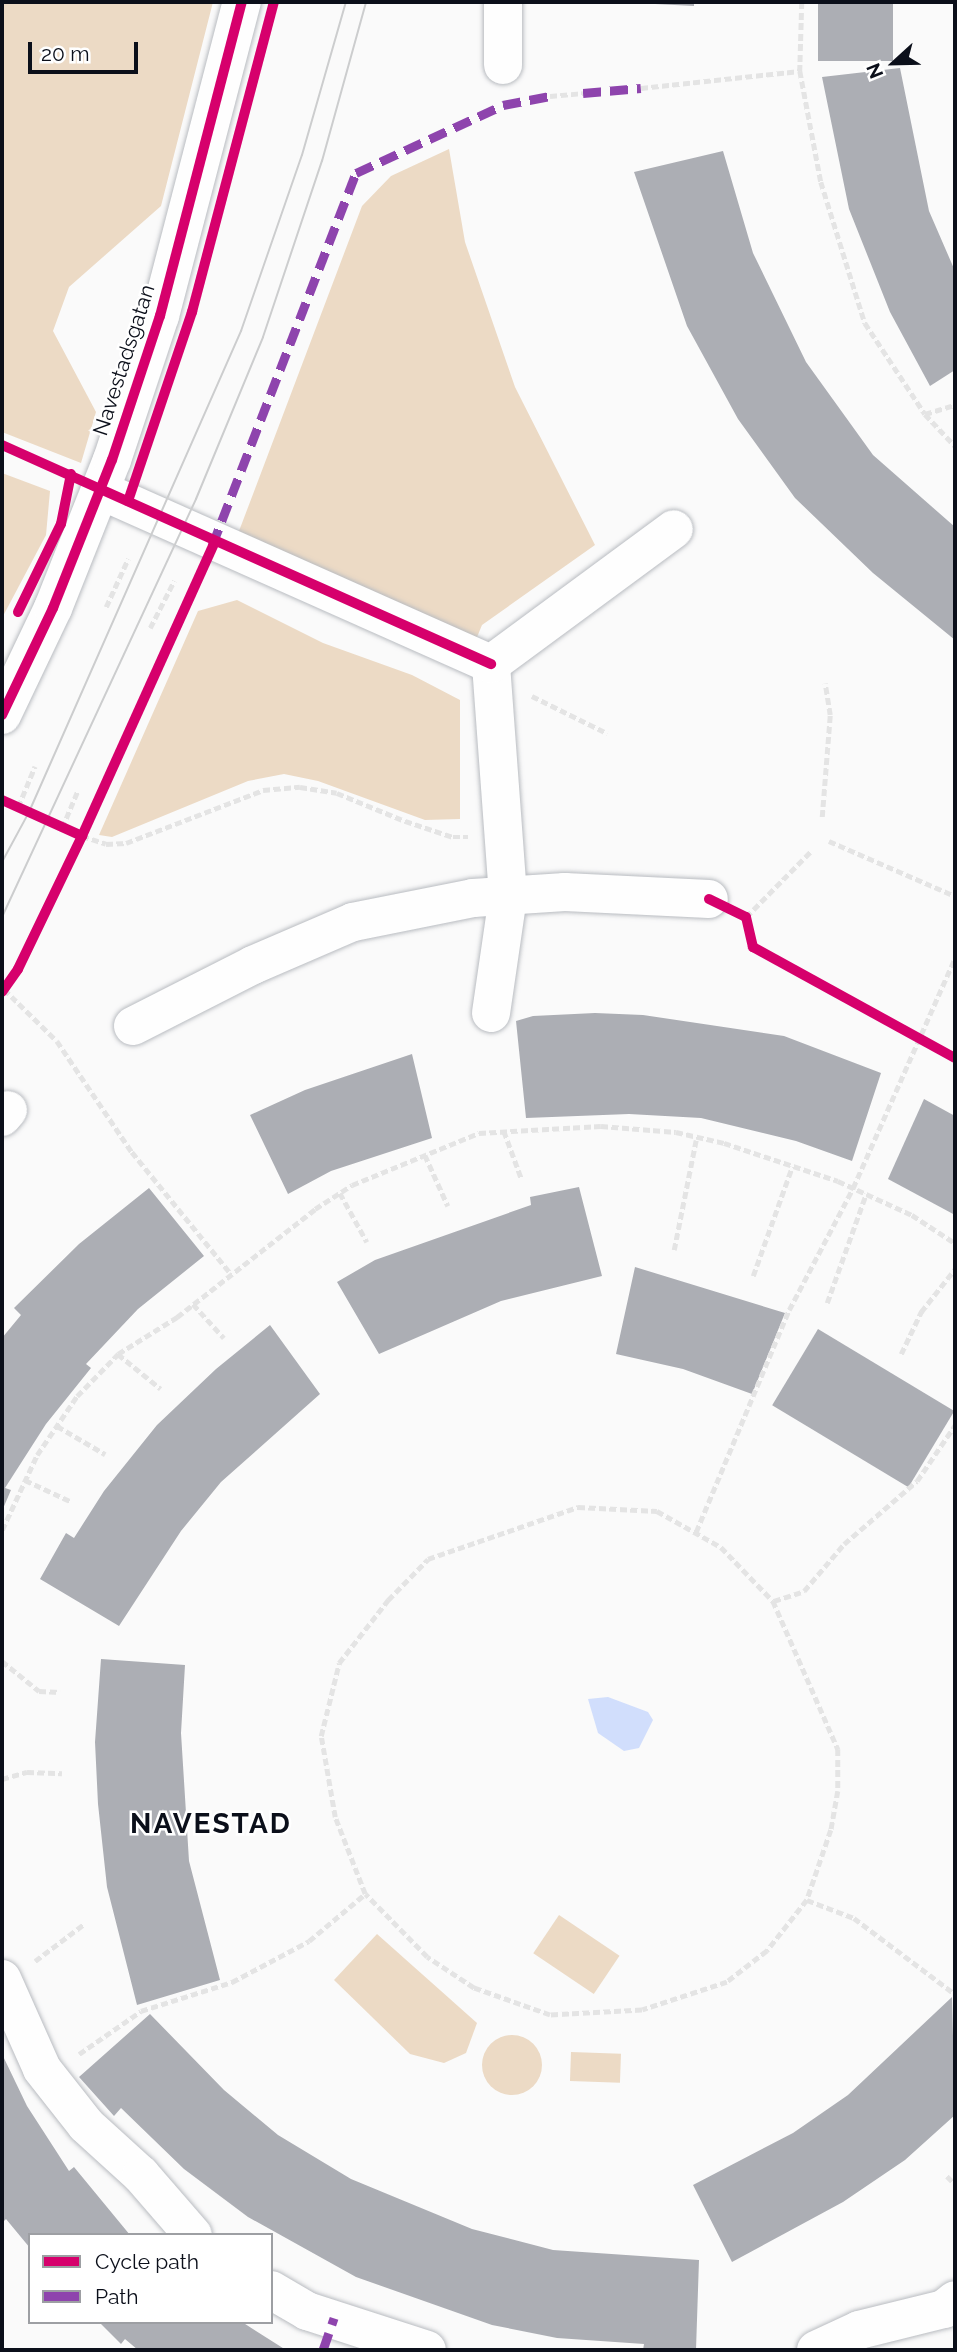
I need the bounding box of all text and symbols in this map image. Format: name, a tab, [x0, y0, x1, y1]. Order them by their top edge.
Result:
scale bar	[32, 28, 142, 72]
north arrow	[859, 28, 929, 98]
text: 20 m	[41, 41, 89, 66]
text: N	[862, 60, 887, 82]
street label: Navestadsgatan	[88, 281, 160, 439]
district label: NAVESTAD	[131, 1807, 291, 1841]
legend	[28, 2233, 273, 2324]
text: Cycle path	[95, 2249, 199, 2274]
text: Path	[95, 2284, 139, 2309]

